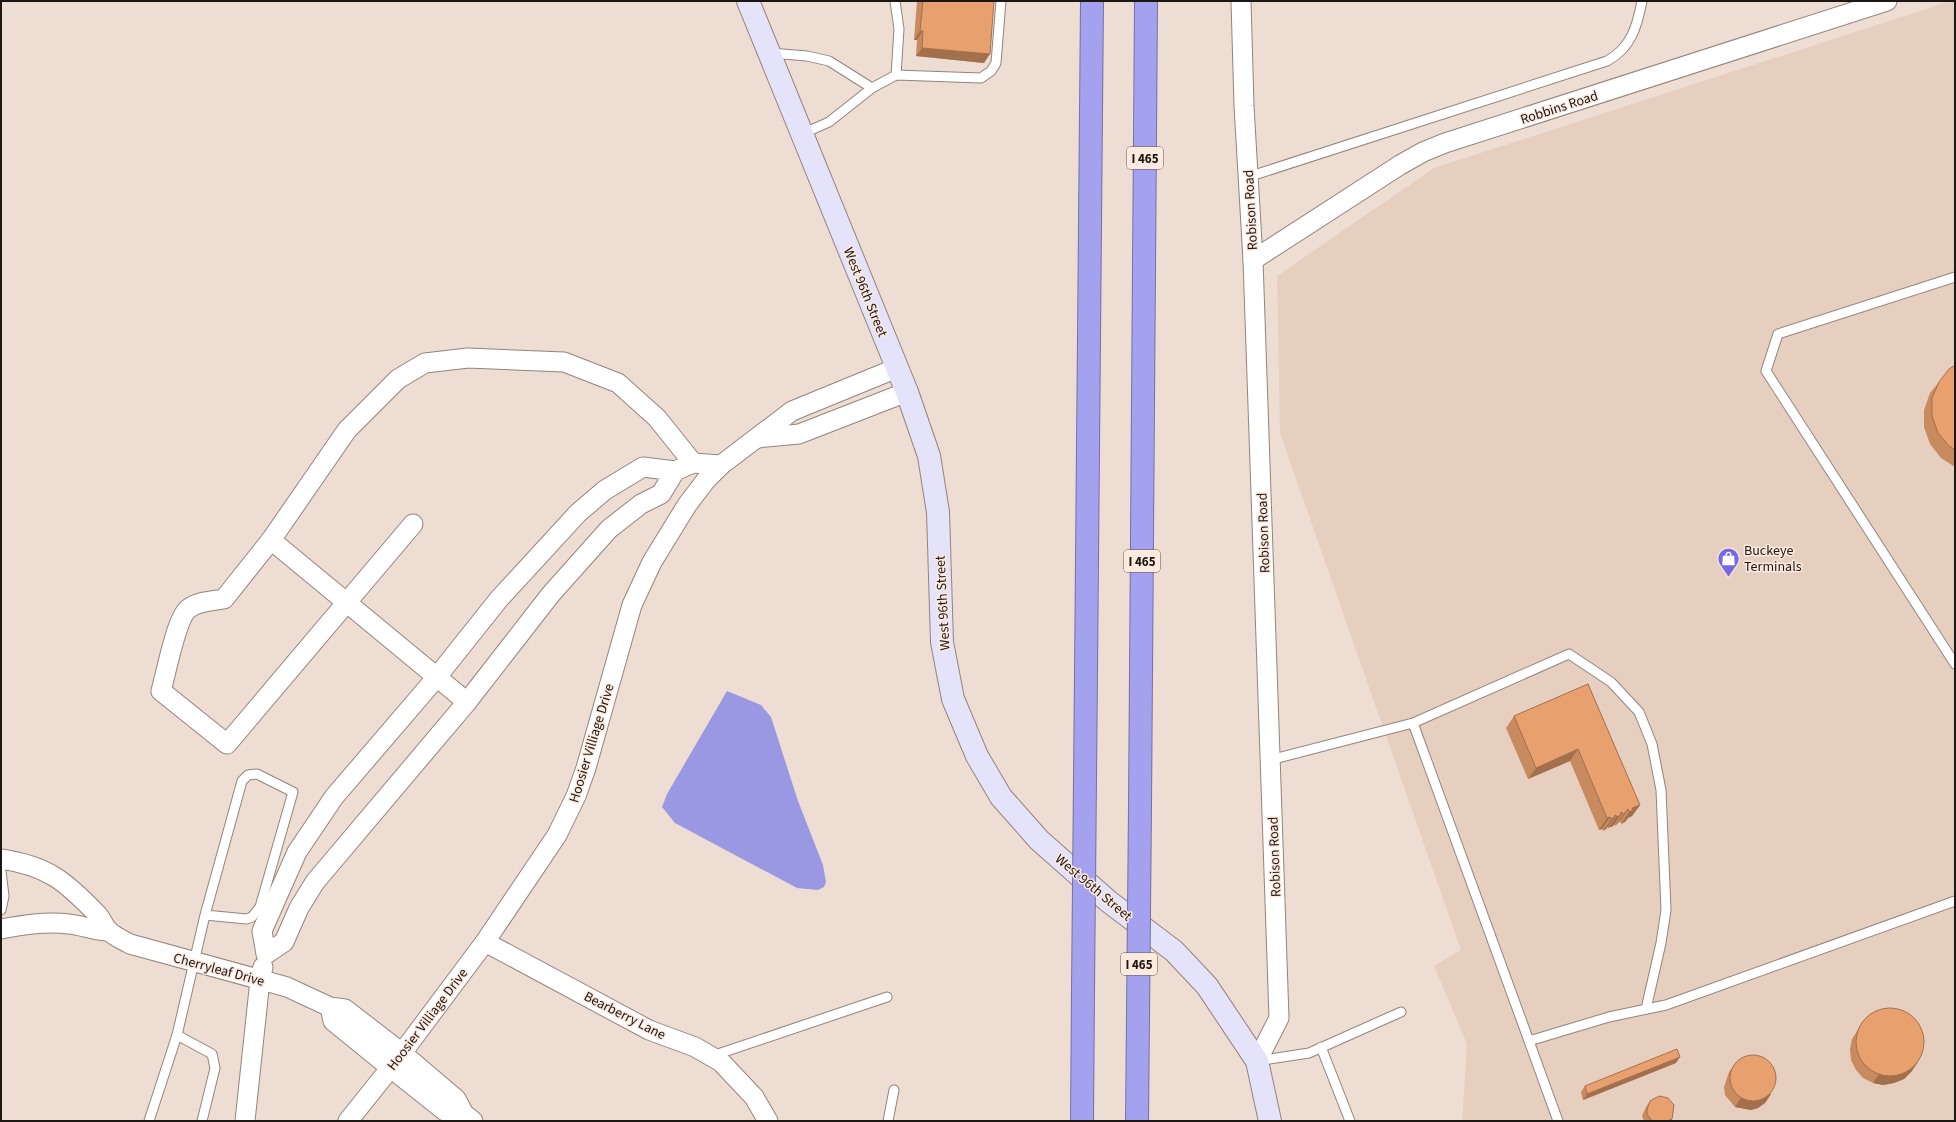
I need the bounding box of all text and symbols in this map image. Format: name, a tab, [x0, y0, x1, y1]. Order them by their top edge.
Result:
street label: Robbins Road	[1518, 86, 1601, 130]
road number: I 465	[1127, 147, 1163, 169]
street label: Robison Road	[1239, 169, 1263, 251]
street label: West 96th Street	[838, 244, 892, 340]
street label: Robison Road	[1253, 492, 1275, 574]
place label: Buckeye Terminals	[1744, 541, 1802, 577]
shop icon: Buckeye Terminals	[1715, 545, 1741, 578]
road number: I 465	[1124, 550, 1160, 572]
street label: West 96th Street	[931, 555, 955, 651]
street label: Hoosier Villiage Drive	[564, 681, 620, 805]
street label: Robison Road	[1264, 816, 1286, 898]
street label: West 96th Street	[1050, 850, 1136, 926]
street label: Cherryleaf Drive	[171, 948, 267, 992]
road number: I 465	[1121, 953, 1157, 975]
street label: Hoosier Villiage Drive	[383, 964, 473, 1075]
street label: Bearberry Lane	[580, 987, 669, 1045]

